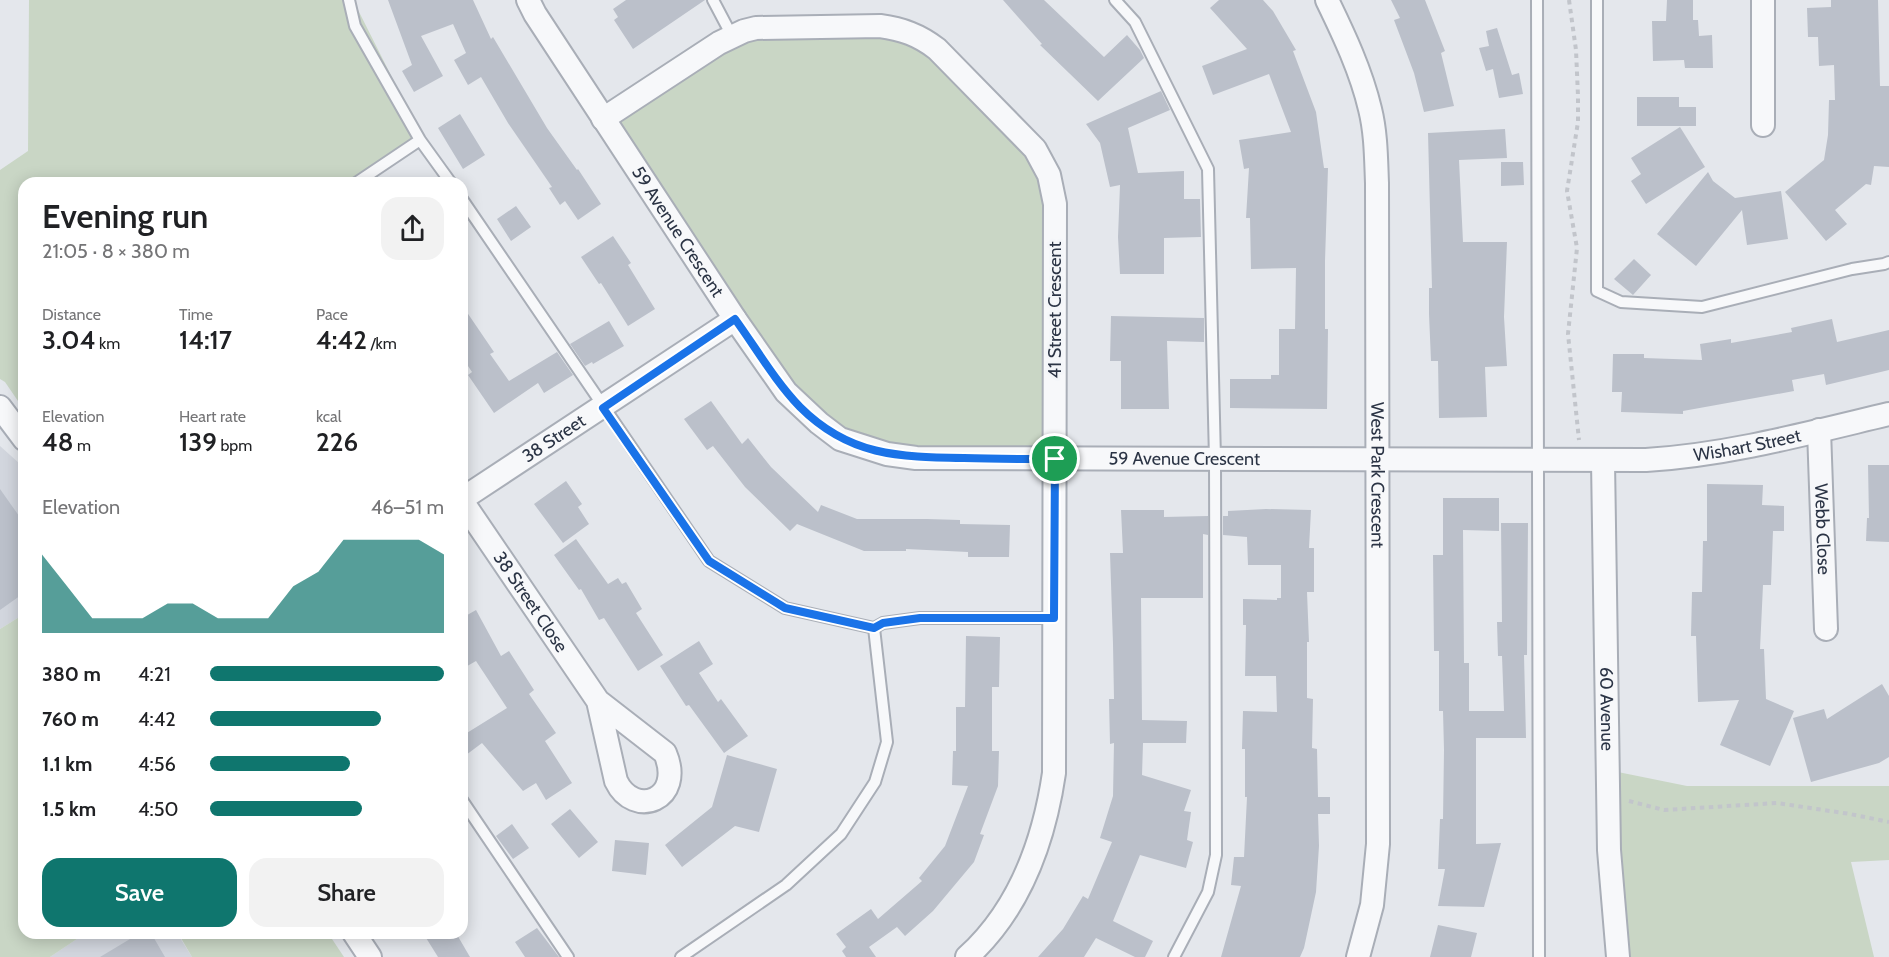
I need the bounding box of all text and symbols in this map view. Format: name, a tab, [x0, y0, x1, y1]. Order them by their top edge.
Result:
street label: 59 Avenue Crescent	[627, 162, 729, 301]
text: Evening run	[42, 196, 208, 236]
button: share	[381, 197, 444, 260]
text: 21:05 · 8 × 380 m	[42, 239, 190, 263]
street label: 41 Street Crescent	[1044, 242, 1066, 378]
text: Distance	[42, 305, 101, 324]
text: Time	[179, 305, 213, 324]
text: Pace	[316, 305, 348, 324]
text: 3.04	[42, 324, 95, 356]
text: 14:17	[179, 324, 232, 356]
text: 4:42	[316, 324, 367, 356]
text: km	[95, 334, 120, 353]
text: /km	[367, 334, 397, 353]
street label: West Park Crescent	[1366, 402, 1389, 548]
text: Elevation	[42, 407, 105, 426]
text: Heart rate	[179, 407, 246, 426]
text: kcal	[316, 407, 342, 426]
street label: 38 Street	[518, 410, 590, 467]
street label: Wishart Street	[1692, 424, 1803, 466]
text: 48	[42, 426, 73, 458]
text: 139	[179, 426, 217, 458]
text: 226	[316, 426, 358, 458]
pin	[1029, 433, 1080, 484]
text: m	[73, 436, 91, 455]
text: bpm	[217, 436, 252, 455]
icon: arrive	[1038, 442, 1071, 475]
street label: 59 Avenue Crescent	[1108, 448, 1260, 470]
street label: Webb Close	[1810, 483, 1835, 575]
text: Elevation	[42, 495, 120, 519]
text: 46–51 m	[371, 495, 444, 519]
street label: 38 Street Close	[489, 547, 573, 656]
text: 380 m	[42, 662, 101, 686]
text: 4:21	[138, 662, 171, 686]
street label: 60 Avenue	[1595, 667, 1618, 751]
text: 760 m	[42, 707, 99, 731]
text: 4:42	[138, 707, 176, 731]
text: 1.1 km	[42, 752, 92, 776]
text: 4:56	[138, 752, 176, 776]
text: 1.5 km	[42, 797, 96, 821]
text: 4:50	[138, 797, 179, 821]
button: Save	[42, 858, 237, 927]
button: Share	[249, 858, 444, 927]

